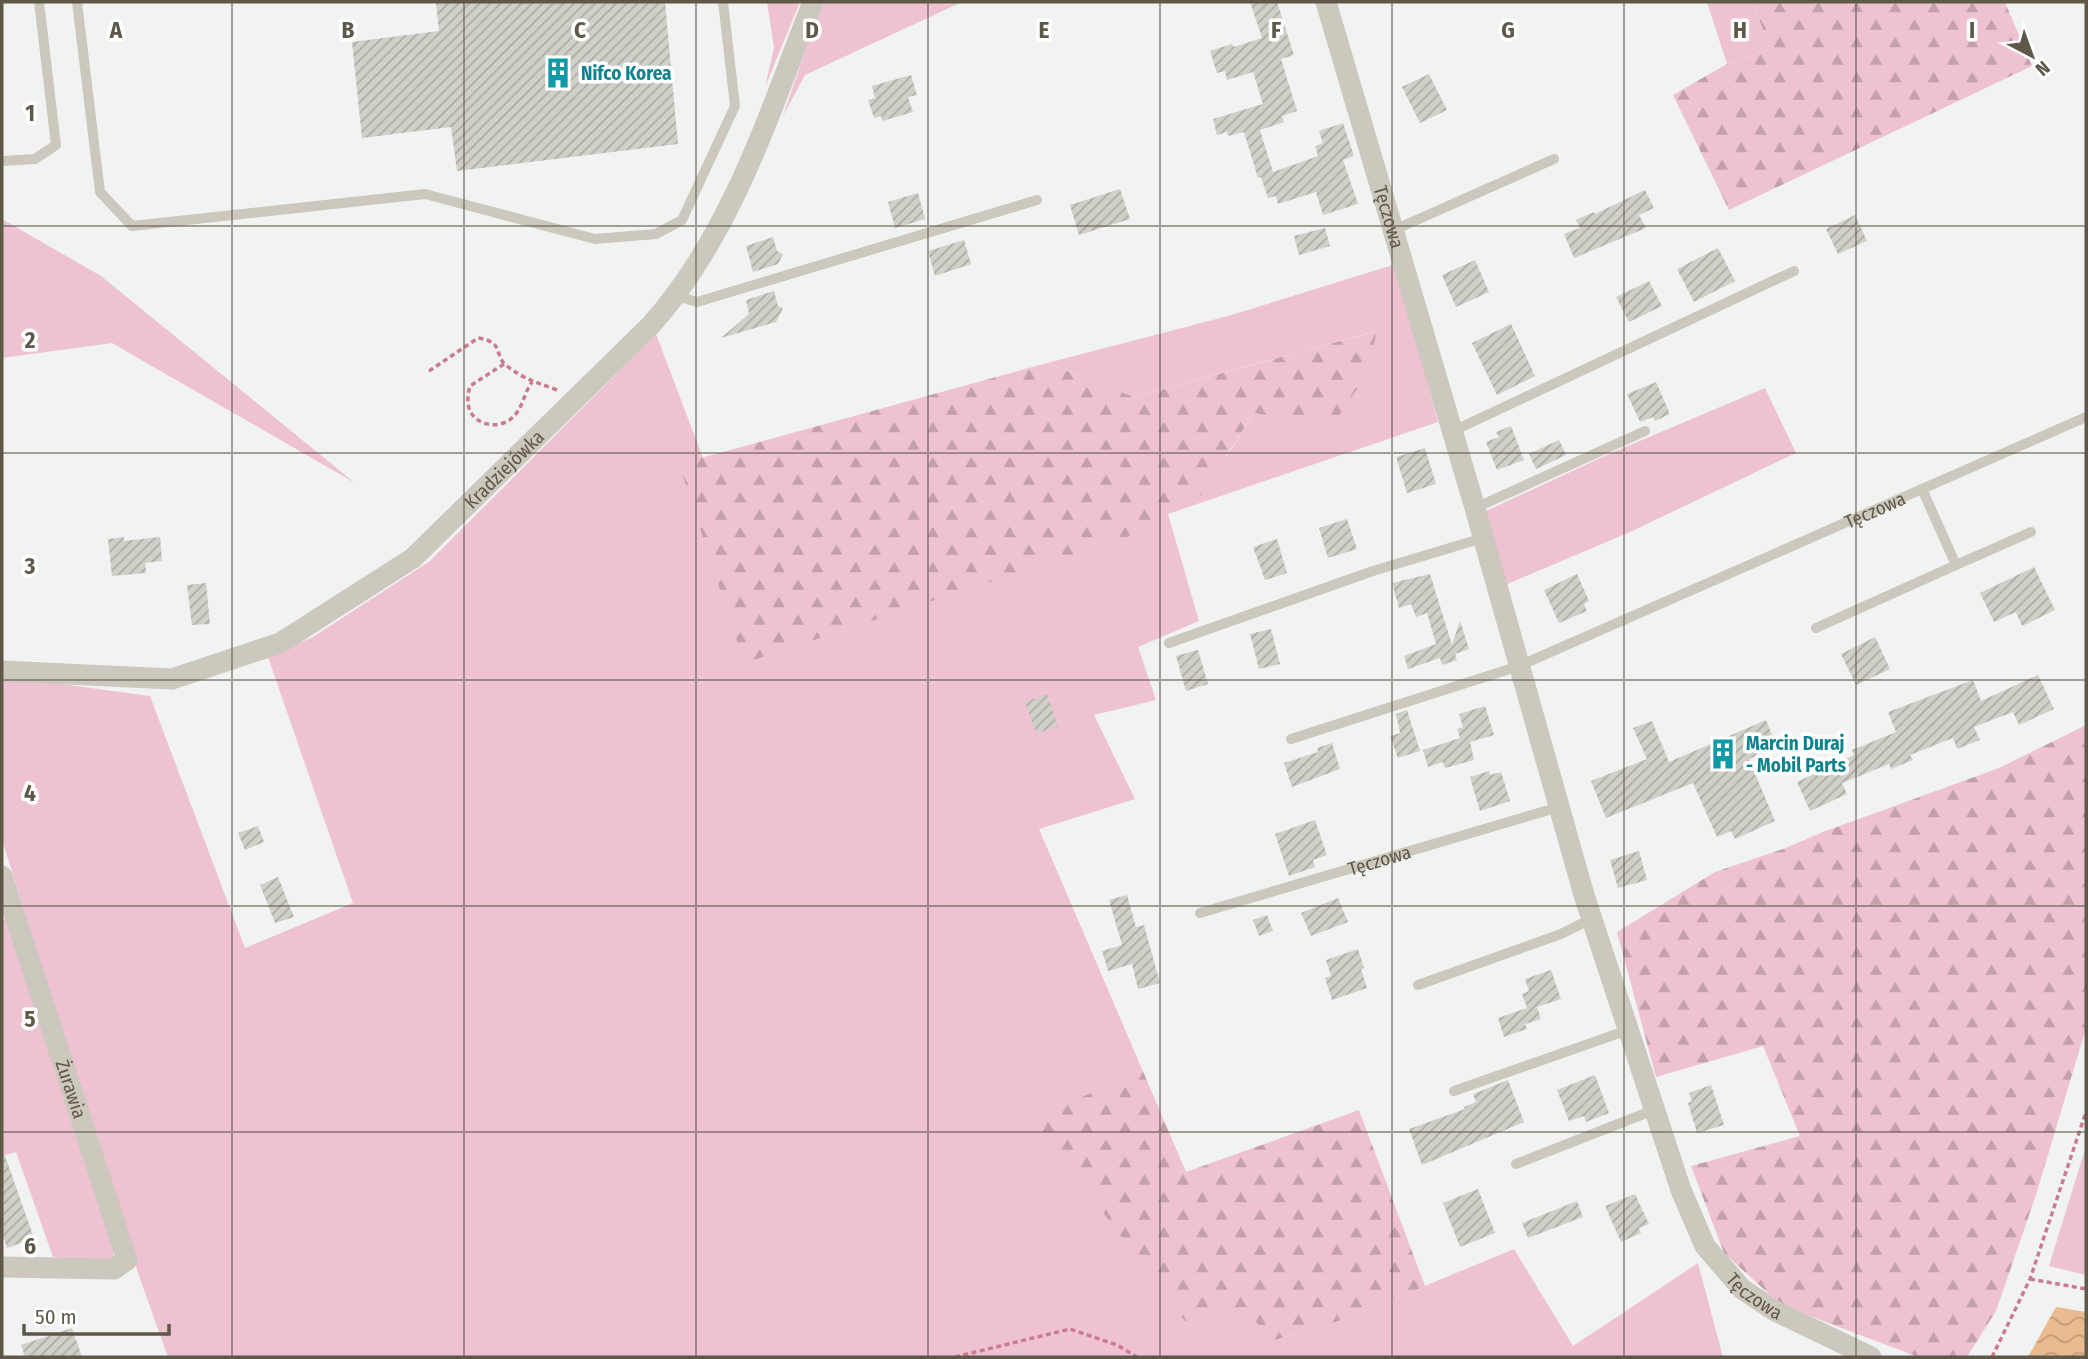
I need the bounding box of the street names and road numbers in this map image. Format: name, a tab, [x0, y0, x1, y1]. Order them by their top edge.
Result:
street label: Tęczowa	[1369, 183, 1409, 251]
street label: Kradziejówka	[459, 425, 548, 513]
street label: Tęczowa	[1841, 486, 1909, 533]
street label: Tęczowa	[1345, 840, 1413, 880]
street label: Żurawia	[51, 1057, 92, 1121]
street label: Tęczowa	[1722, 1268, 1786, 1324]

